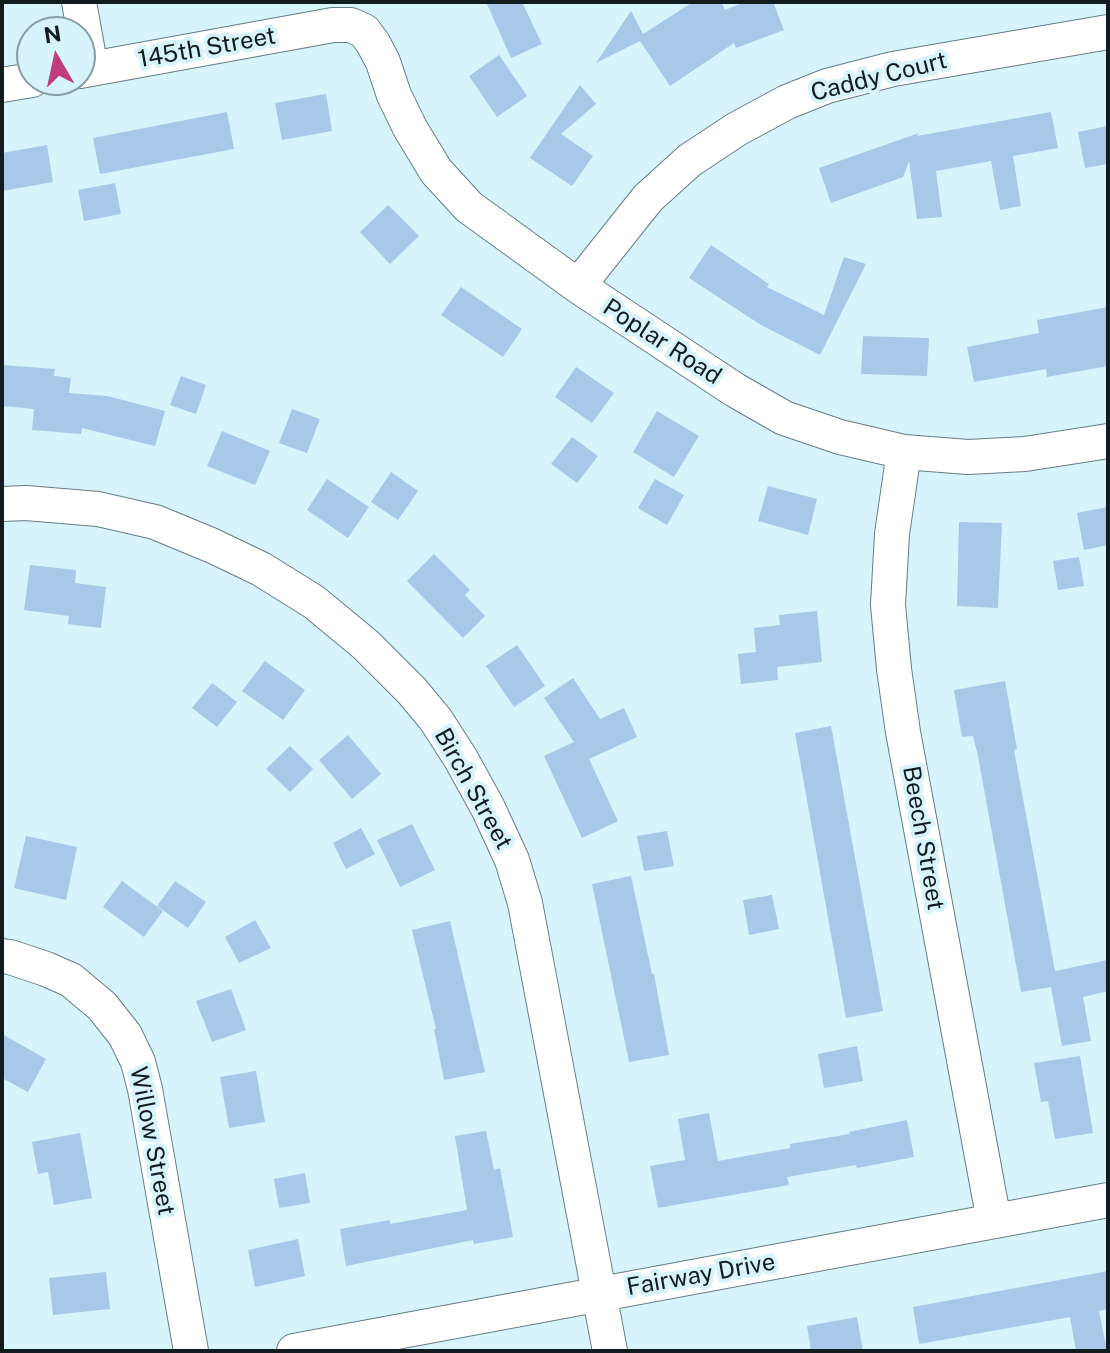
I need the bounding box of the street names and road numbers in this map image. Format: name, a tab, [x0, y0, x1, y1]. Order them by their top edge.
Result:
street label: 145th Street	[136, 22, 278, 74]
street label: Caddy Court	[808, 46, 950, 108]
street label: Poplar Road	[597, 293, 727, 391]
street label: Birch Street	[428, 723, 518, 855]
street label: Beech Street	[896, 764, 950, 912]
street label: Willow Street	[123, 1064, 181, 1218]
street label: Fairway Drive	[624, 1248, 778, 1302]

